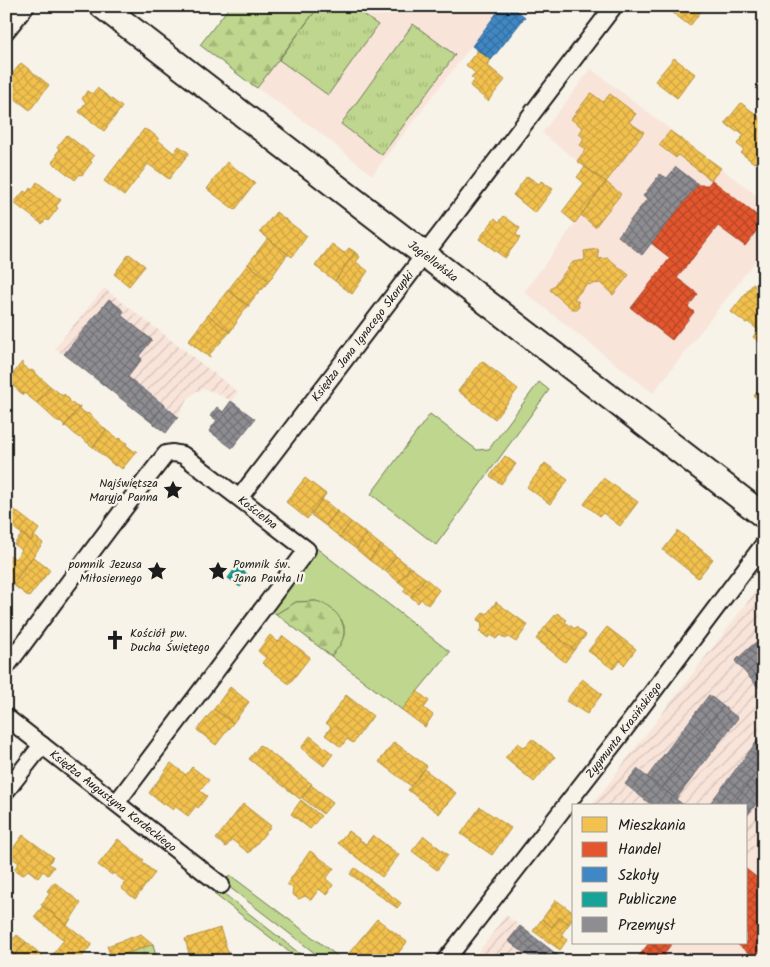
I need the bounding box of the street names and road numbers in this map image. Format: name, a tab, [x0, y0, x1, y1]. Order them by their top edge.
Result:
street label: Jagiellońska	[404, 236, 462, 287]
street label: Księdza Jana Ignacego Skorupki	[307, 266, 419, 406]
street label: Kościelna	[233, 491, 282, 535]
street label: Zygmunta Krasińskiego	[581, 678, 667, 783]
street label: Księdza Augustyna Kordeckiego	[45, 745, 181, 857]

